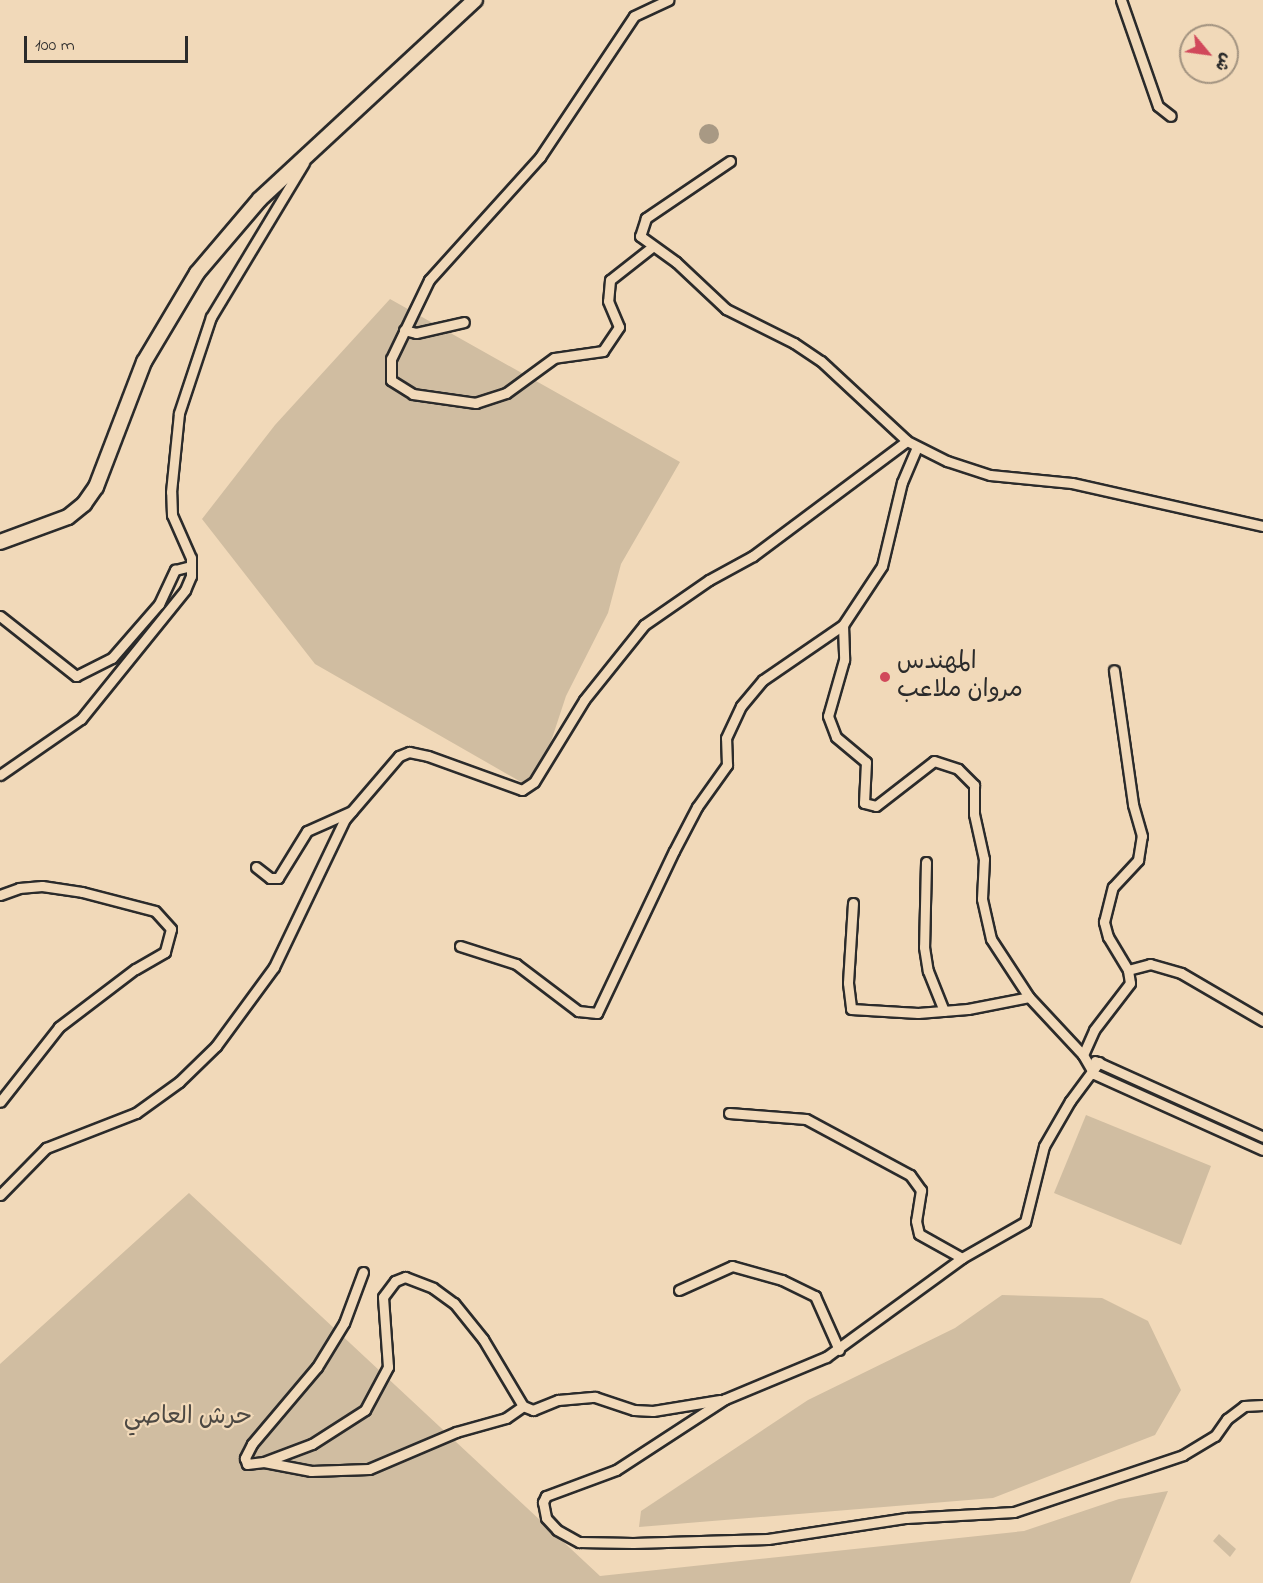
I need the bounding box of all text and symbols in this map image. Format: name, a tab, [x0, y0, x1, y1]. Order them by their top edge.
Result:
scale bar	[27, 24, 190, 62]
north arrow	[1179, 24, 1239, 84]
text: 100 m	[35, 33, 75, 59]
text: ش	[1208, 48, 1238, 75]
place label: المهندس مروان ملاعب	[897, 649, 1023, 705]
marker: المهندس مروان ملاعب	[878, 670, 892, 684]
park label: حرش العاصي	[124, 1404, 252, 1432]

